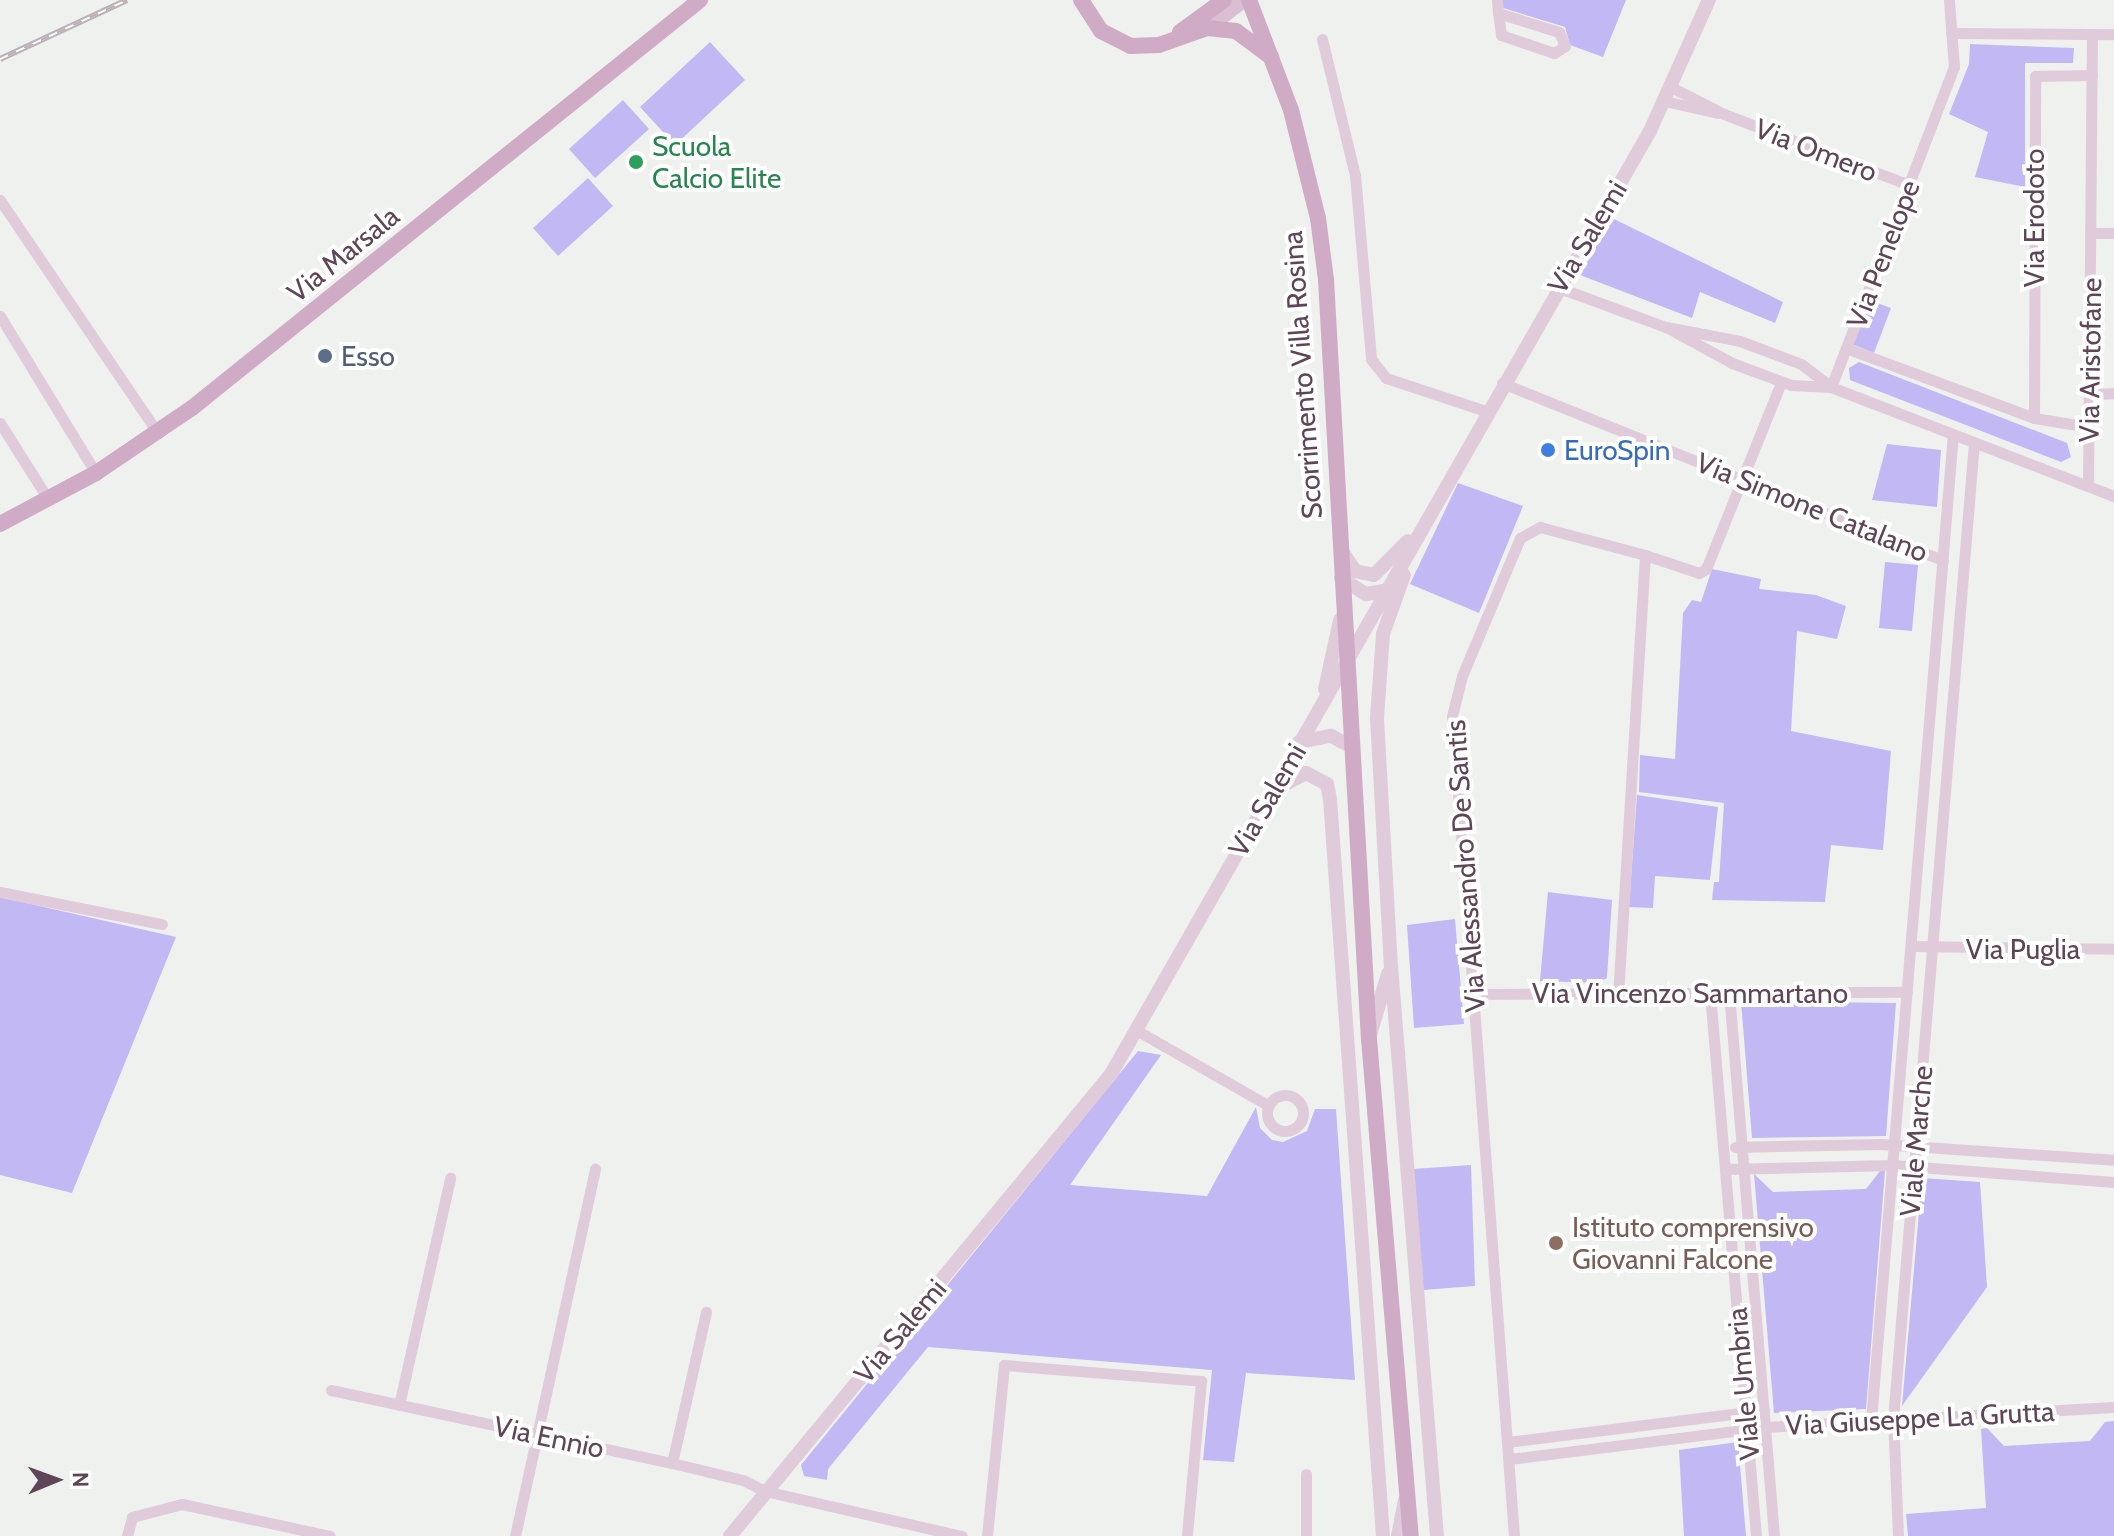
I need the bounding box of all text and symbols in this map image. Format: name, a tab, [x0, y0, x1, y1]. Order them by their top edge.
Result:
street label: Via Omero	[1750, 111, 1882, 189]
place label: Scuola Calcio Elite	[652, 129, 781, 195]
street label: Via Erodoto	[2017, 149, 2051, 287]
marker: Scuola Calcio Elite	[627, 153, 645, 171]
street label: Via Salemi	[1540, 175, 1634, 299]
street label: Via Penelope	[1839, 175, 1927, 333]
street label: Via Marsala	[280, 199, 406, 309]
street label: Scorrimento Villa Rosina	[1275, 230, 1329, 520]
street label: Via Aristofane	[2072, 277, 2108, 443]
place label: Esso	[341, 339, 395, 373]
marker: Esso	[316, 347, 334, 365]
place label: EuroSpin	[1564, 433, 1670, 467]
marker: EuroSpin	[1539, 441, 1557, 459]
street label: Via Simone Catalano	[1691, 445, 1933, 569]
street label: Via Alessandro De Santis	[1438, 719, 1492, 1013]
street label: Via Salemi	[1221, 737, 1313, 863]
street label: Via Puglia	[1966, 932, 2080, 966]
street label: Via Vincenzo Sammartano	[1532, 976, 1848, 1010]
street label: Viale Marche	[1893, 1064, 1939, 1218]
place label: Istituto comprensivo Giovanni Falcone	[1572, 1210, 1814, 1276]
marker: Istituto comprensivo Giovanni Falcone	[1547, 1234, 1565, 1252]
street label: Via Salemi	[847, 1272, 953, 1390]
street label: Viale Umbria	[1720, 1306, 1766, 1462]
street label: Via Giuseppe La Grutta	[1785, 1394, 2055, 1442]
street label: Via Ennio	[491, 1409, 607, 1465]
north arrow	[16, 1440, 96, 1520]
text: N	[67, 1472, 94, 1488]

